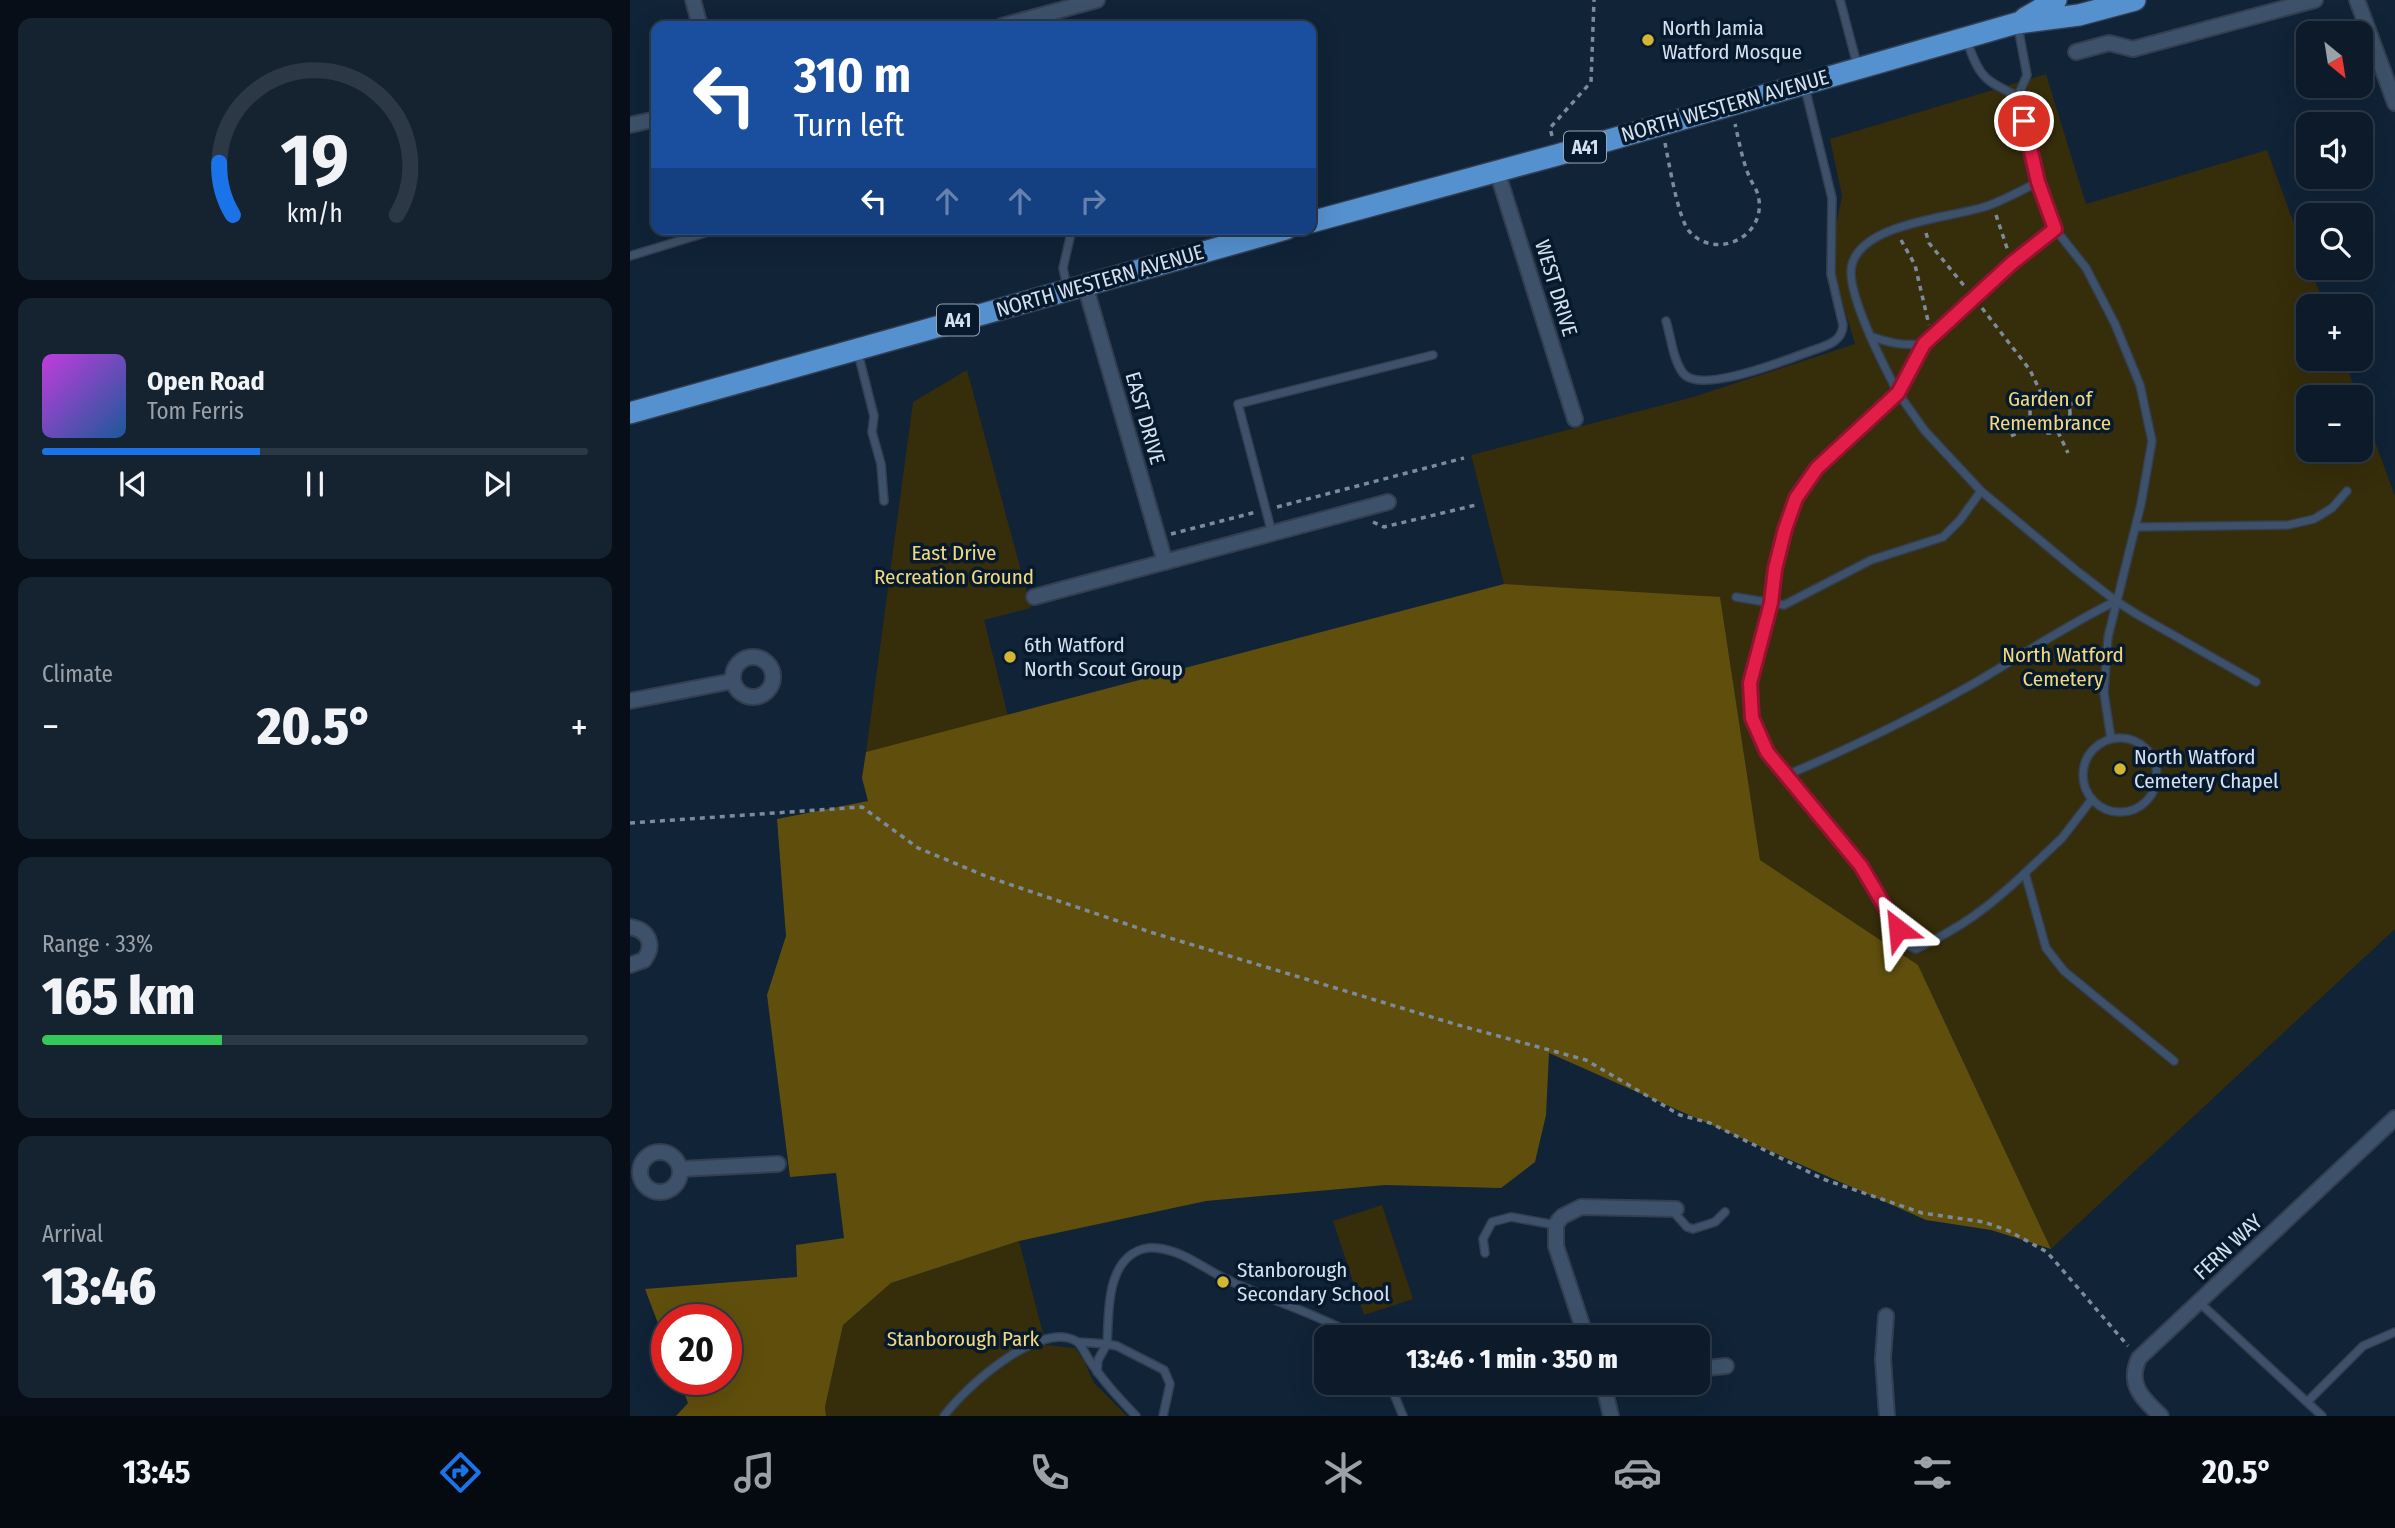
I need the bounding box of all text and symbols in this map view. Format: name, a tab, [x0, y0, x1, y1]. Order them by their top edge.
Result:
place label: North Jamia Watford Mosque	[1662, 15, 1802, 65]
north arrow	[2296, 21, 2373, 98]
map controls	[2296, 21, 2373, 462]
marker: North Jamia Watford Mosque	[1640, 32, 1656, 48]
text: 310 m	[794, 46, 911, 105]
icon: left	[679, 49, 770, 140]
street label: NORTH WESTERN AVENUE	[1618, 64, 1832, 148]
pin	[1994, 91, 2054, 151]
icon: arrive	[2005, 102, 2043, 140]
text: Turn left	[794, 106, 904, 144]
button: sound	[2296, 112, 2373, 189]
text: 19	[281, 117, 349, 204]
road number: A41	[1564, 132, 1606, 162]
icon: left	[855, 182, 893, 220]
icon: ahead	[928, 182, 966, 220]
icon: ahead	[1001, 182, 1039, 220]
icon: right	[1074, 182, 1112, 220]
text: km/h	[287, 199, 343, 229]
button: search	[2296, 203, 2373, 280]
street label: WEST DRIVE	[1529, 237, 1583, 340]
street label: NORTH WESTERN AVENUE	[993, 239, 1207, 323]
button: +	[2296, 294, 2373, 371]
road number: A41	[937, 304, 979, 336]
text: Open Road	[147, 366, 265, 397]
street label: EAST DRIVE	[1119, 369, 1171, 467]
button: −	[2296, 385, 2373, 462]
park label: Garden of Remembrance	[1989, 386, 2111, 436]
text: Tom Ferris	[147, 397, 244, 425]
icon: previous	[114, 465, 152, 503]
icon: pause	[296, 465, 334, 503]
icon: next	[478, 465, 516, 503]
park label: East Drive Recreation Ground	[874, 540, 1034, 590]
place label: 6th Watford North Scout Group	[1024, 632, 1183, 682]
park label: North Watford Cemetery	[2002, 642, 2124, 692]
marker: 6th Watford North Scout Group	[1002, 649, 1018, 665]
text: Climate	[42, 660, 113, 688]
text: 20.5°	[257, 695, 373, 758]
text: −	[42, 704, 59, 750]
text: +	[571, 704, 588, 750]
place label: North Watford Cemetery Chapel	[2134, 744, 2279, 794]
marker: North Watford Cemetery Chapel	[2112, 761, 2128, 777]
position arrow	[1861, 892, 1935, 966]
text: Range · 33%	[42, 930, 153, 958]
text: 165 km	[42, 965, 195, 1028]
street label: FERN WAY	[2188, 1208, 2268, 1285]
text: Arrival	[42, 1220, 103, 1248]
text: 13:46	[42, 1255, 156, 1318]
place label: Stanborough Secondary School	[1237, 1257, 1390, 1307]
marker: Stanborough Secondary School	[1215, 1274, 1231, 1290]
speed limit sign: 20	[651, 1304, 742, 1395]
park label: Stanborough Park	[887, 1326, 1040, 1352]
text: 13:46 · 1 min · 350 m	[1406, 1344, 1618, 1375]
icon: directions	[436, 1448, 485, 1497]
icon: music	[730, 1448, 779, 1497]
icon: phone	[1025, 1448, 1074, 1497]
icon: climate	[1319, 1448, 1368, 1497]
icon: car	[1613, 1448, 1662, 1497]
icon: filters	[1908, 1448, 1957, 1497]
text: 13:45	[123, 1453, 190, 1491]
text: 20.5°	[2202, 1453, 2272, 1491]

